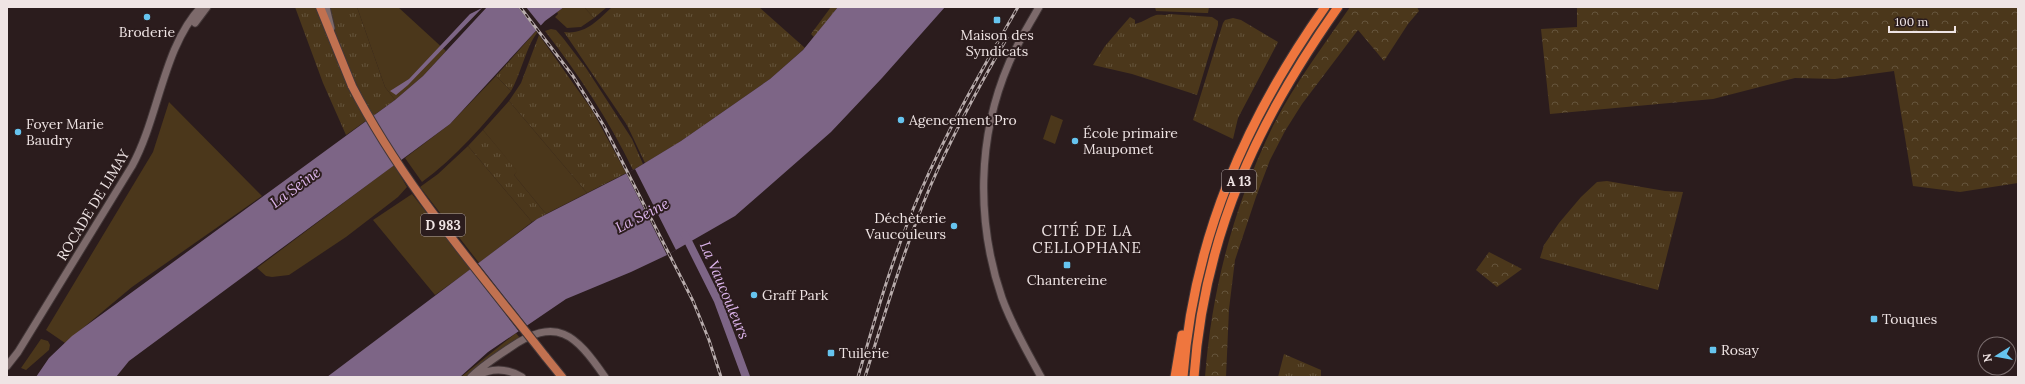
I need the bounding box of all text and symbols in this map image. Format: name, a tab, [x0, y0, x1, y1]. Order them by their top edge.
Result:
scale bar	[1889, 8, 1955, 34]
marker: Broderie	[142, 12, 152, 22]
text: 100 m	[1895, 14, 1928, 29]
marker: Maison des Syndicats	[992, 15, 1002, 25]
place label: Broderie	[119, 23, 176, 41]
place label: Maison des Syndicats	[960, 26, 1034, 60]
place label: Agencement Pro	[908, 111, 1017, 129]
place label: Foyer Marie Baudry	[26, 115, 104, 149]
marker: Agencement Pro	[896, 115, 906, 125]
place label: École primaire Maupomet	[1083, 124, 1178, 158]
marker: Foyer Marie Baudry	[13, 127, 23, 137]
marker: École primaire Maupomet	[1070, 136, 1080, 146]
street label: ROCADE DE LIMAY	[53, 145, 134, 264]
water label: La Seine	[266, 162, 324, 212]
road number: A 13	[1222, 170, 1256, 192]
water label: La Seine	[612, 193, 672, 237]
place label: Déchèterie Vaucouleurs	[864, 209, 946, 243]
road number: D 983	[421, 214, 465, 236]
marker: Déchèterie Vaucouleurs	[949, 221, 959, 231]
district label: CITÉ DE LA CELLOPHANE	[1032, 221, 1142, 257]
water label: La Vaucouleurs	[696, 238, 754, 342]
marker: Chantereine	[1062, 260, 1072, 270]
place label: Chantereine	[1027, 271, 1108, 289]
place label: Graff Park	[762, 286, 829, 304]
marker: Graff Park	[749, 290, 759, 300]
place label: Touques	[1882, 310, 1937, 328]
marker: Touques	[1869, 314, 1879, 324]
north arrow	[1977, 336, 2017, 376]
place label: Rosay	[1721, 341, 1759, 359]
place label: Tuilerie	[839, 344, 889, 362]
marker: Rosay	[1708, 345, 1718, 355]
marker: Tuilerie	[826, 348, 836, 358]
text: N	[1979, 352, 1995, 363]

